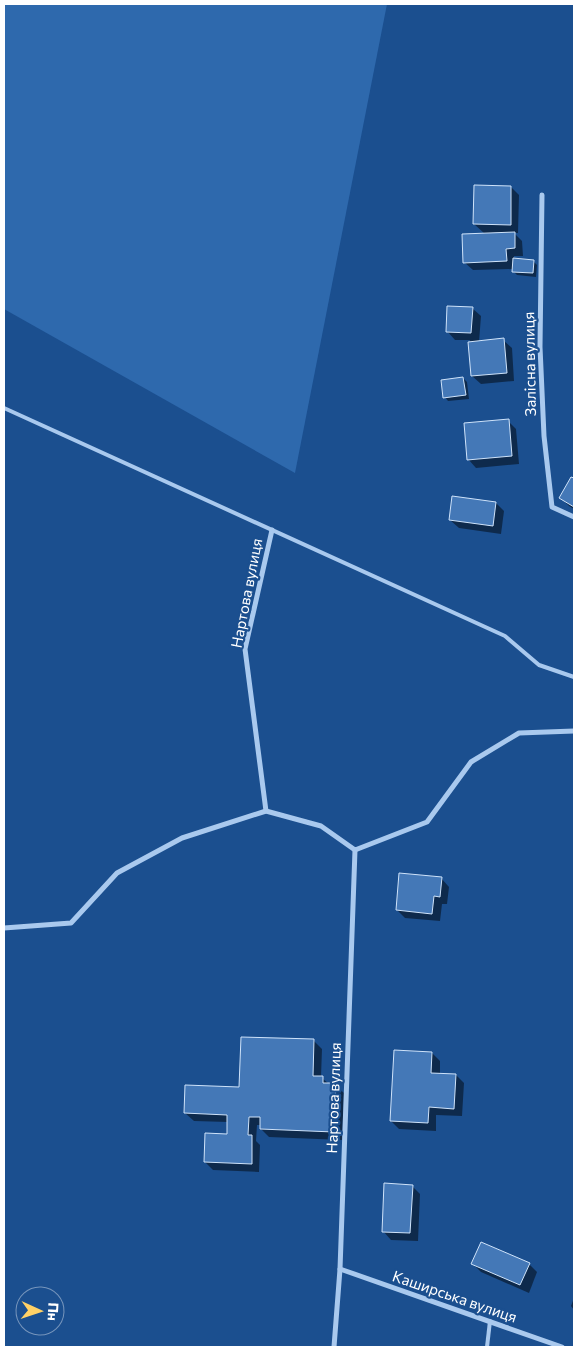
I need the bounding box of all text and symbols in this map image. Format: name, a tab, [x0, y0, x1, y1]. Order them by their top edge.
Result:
street label: Залісна вулиця	[519, 312, 539, 416]
street label: Нартова вулиця	[227, 537, 265, 649]
street label: Нартова вулиця	[322, 1042, 344, 1154]
street label: Каширська вулиця	[390, 1266, 520, 1326]
north arrow	[15, 1286, 65, 1336]
text: Пн	[45, 1302, 62, 1321]

